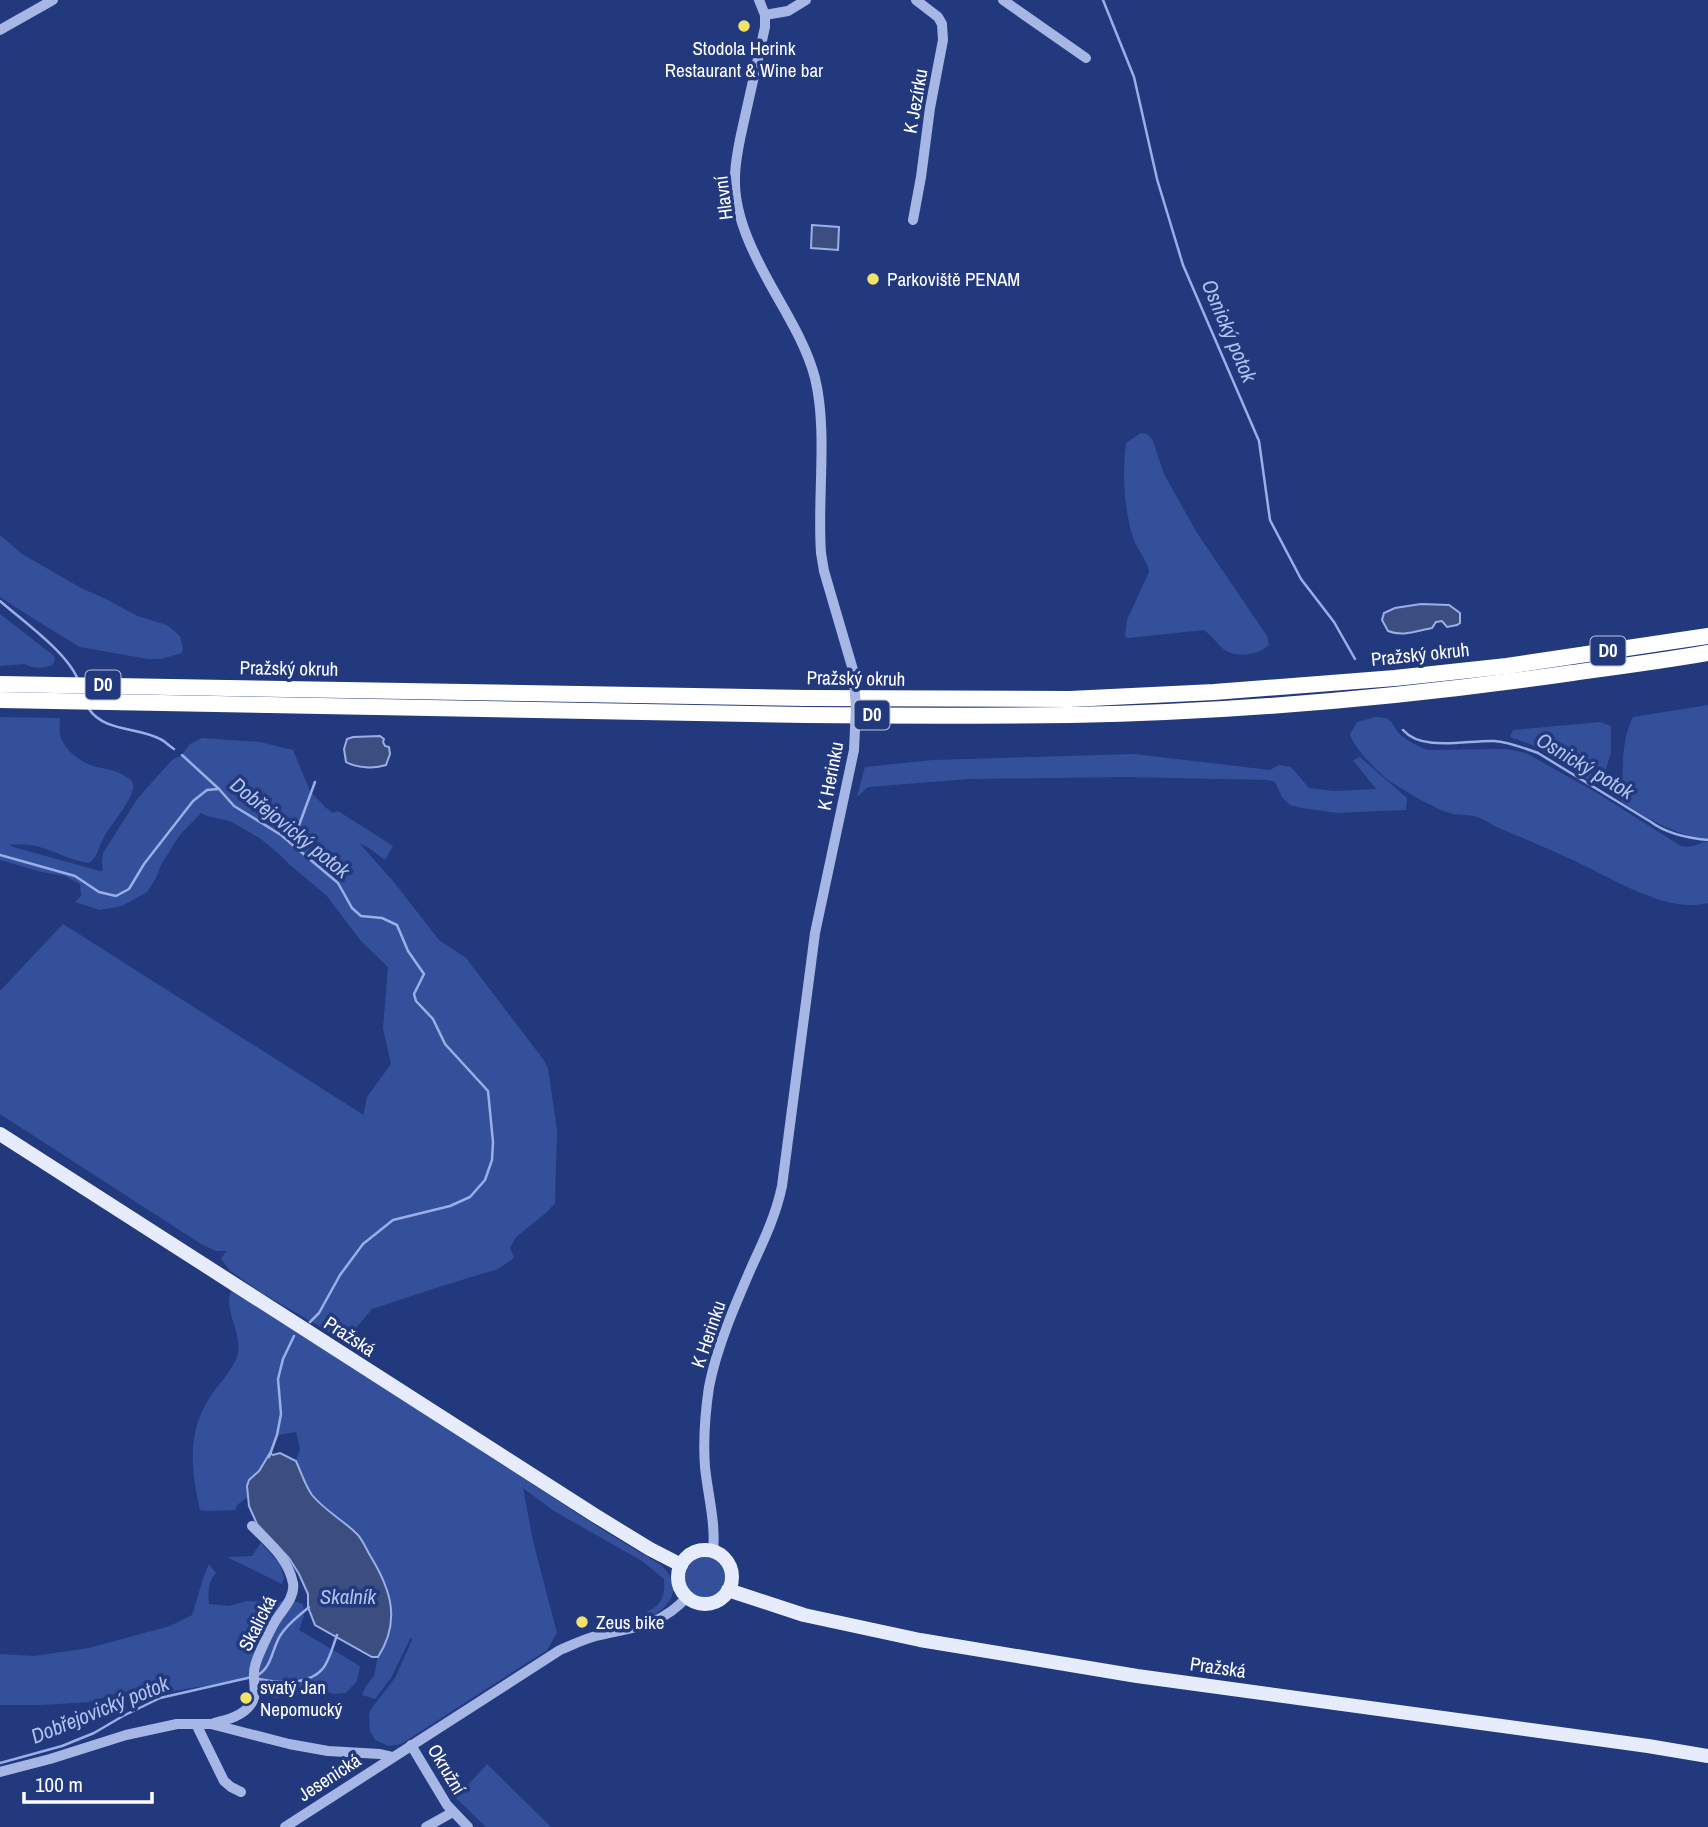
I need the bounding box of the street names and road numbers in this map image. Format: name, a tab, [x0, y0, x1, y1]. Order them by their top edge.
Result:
street label: K Jezírku	[897, 67, 933, 135]
street label: Hlavní	[707, 174, 739, 221]
street label: Pražský okruh	[1370, 636, 1470, 672]
road number: D0	[1590, 636, 1626, 666]
street label: Pražský okruh	[239, 654, 339, 682]
street label: Pražský okruh	[806, 664, 906, 692]
road number: D0	[86, 670, 120, 700]
road number: D0	[854, 700, 890, 730]
street label: K Herinku	[811, 740, 849, 812]
street label: K Herinku	[684, 1297, 732, 1371]
street label: Pražská	[319, 1310, 381, 1362]
street label: Skalická	[232, 1591, 282, 1655]
street label: Pražská	[1188, 1650, 1248, 1684]
street label: Okružní	[422, 1739, 473, 1800]
street label: Jesenická	[293, 1747, 366, 1807]

